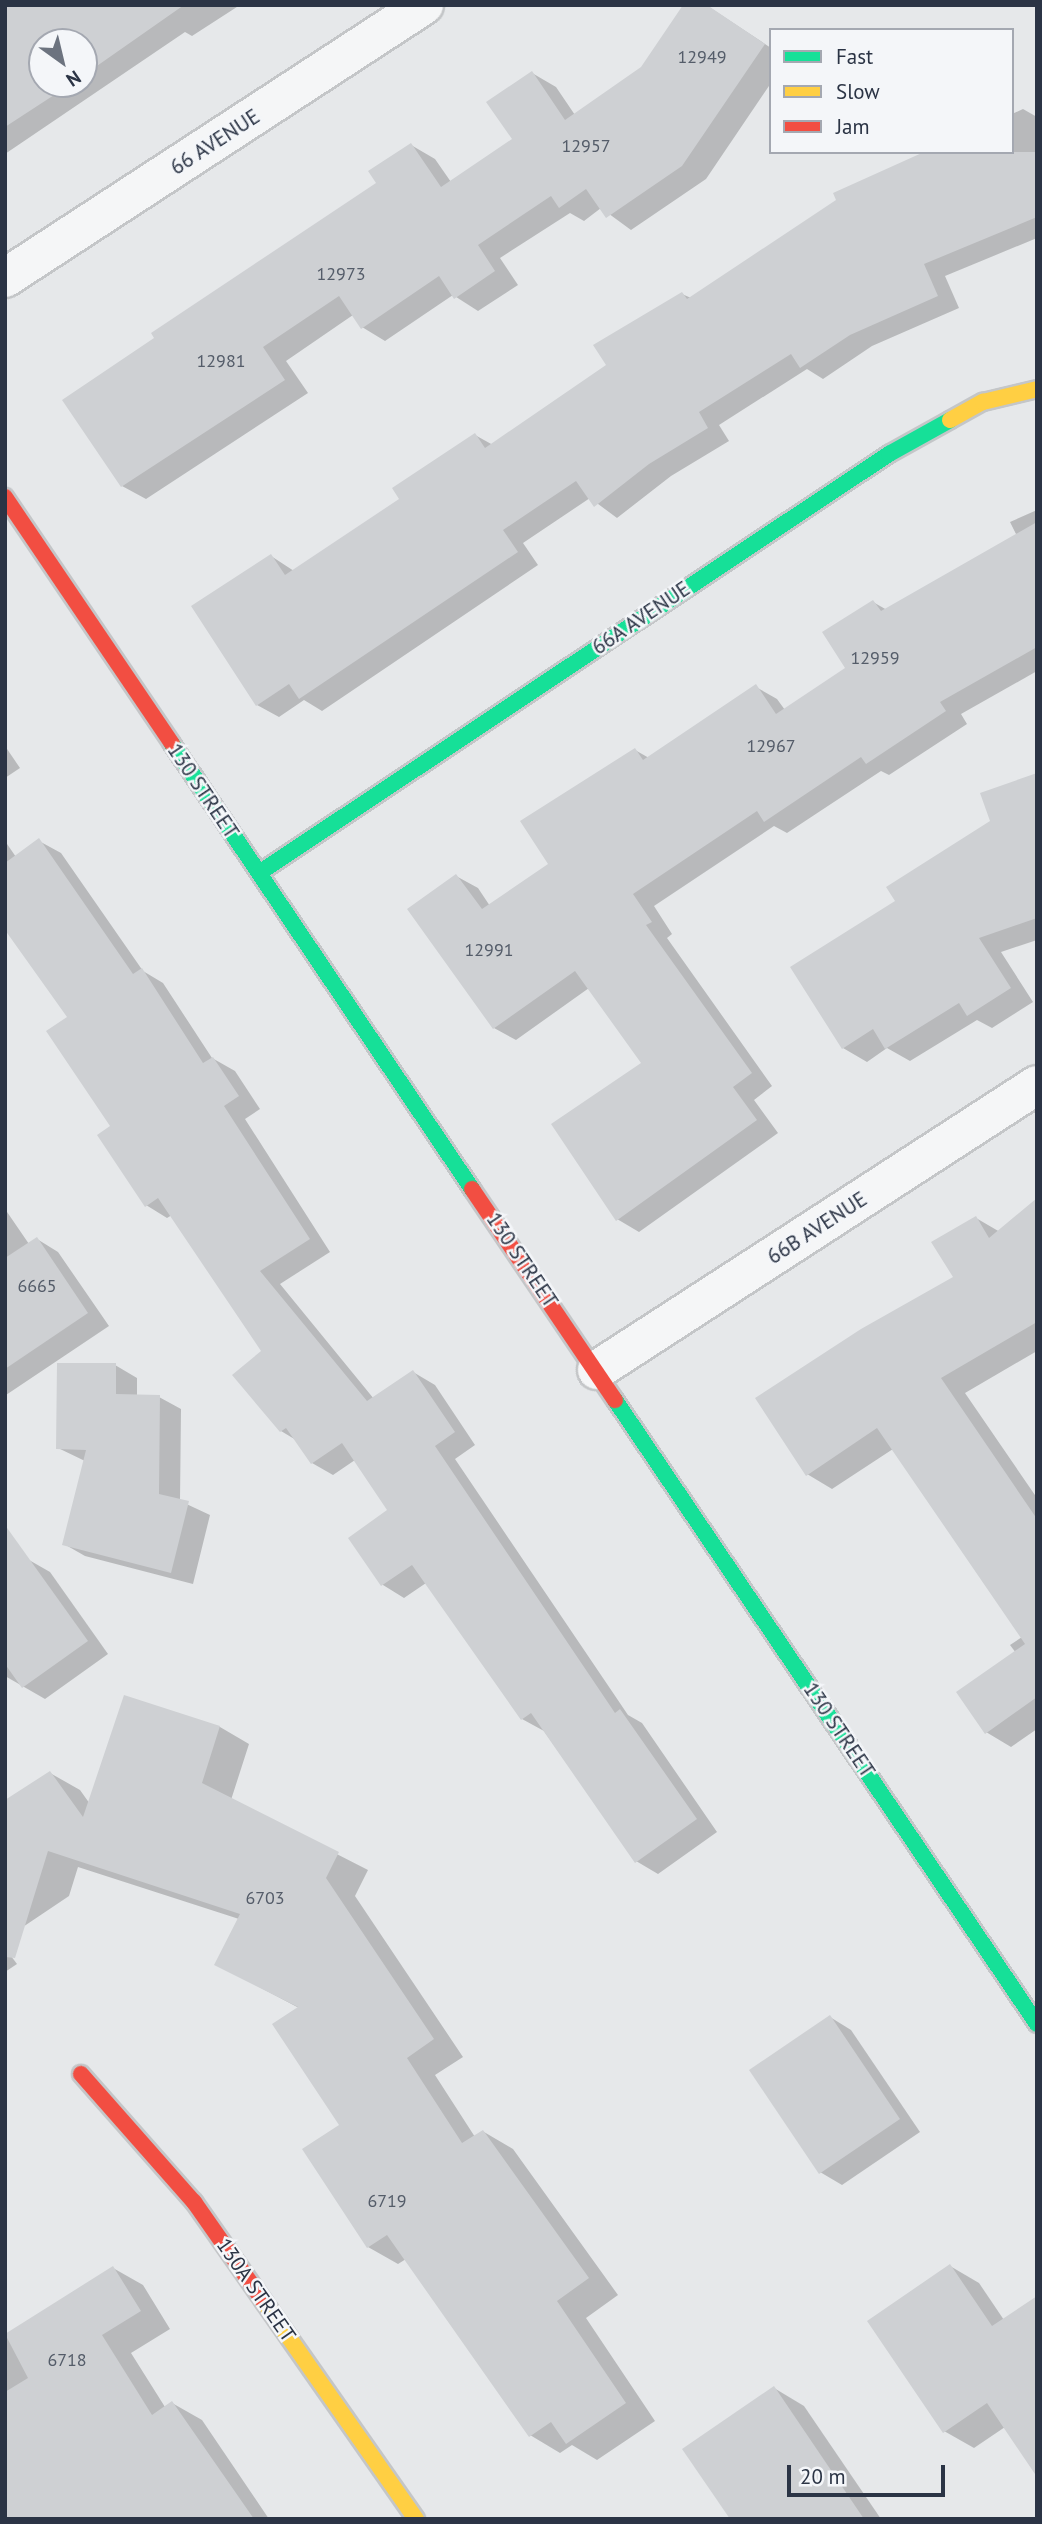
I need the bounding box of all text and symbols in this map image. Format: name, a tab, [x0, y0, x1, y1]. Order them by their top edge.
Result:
north arrow	[28, 28, 98, 98]
legend	[769, 28, 1014, 154]
text: Fast	[836, 43, 873, 70]
house number: 12949	[677, 46, 727, 68]
text: N	[62, 65, 86, 92]
text: Slow	[836, 78, 880, 105]
street label: 66 AVENUE	[165, 104, 265, 180]
text: Jam	[836, 113, 870, 140]
house number: 12957	[561, 135, 611, 157]
house number: 12973	[316, 263, 366, 285]
house number: 12981	[196, 350, 246, 372]
street label: 66A AVENUE	[587, 576, 695, 660]
house number: 12959	[850, 647, 900, 669]
house number: 12967	[746, 735, 796, 757]
street label: 130 STREET	[162, 739, 244, 843]
house number: 12991	[464, 939, 514, 961]
street label: 66B AVENUE	[762, 1186, 872, 1270]
street label: 130 STREET	[481, 1208, 563, 1312]
house number: 6665	[17, 1275, 57, 1297]
street label: 130 STREET	[798, 1678, 880, 1782]
house number: 6703	[245, 1887, 285, 1909]
house number: 6719	[367, 2190, 407, 2212]
street label: 130A STREET	[211, 2233, 301, 2347]
house number: 6718	[47, 2349, 87, 2371]
scale bar	[790, 2450, 948, 2494]
text: 20 m	[800, 2463, 846, 2490]

